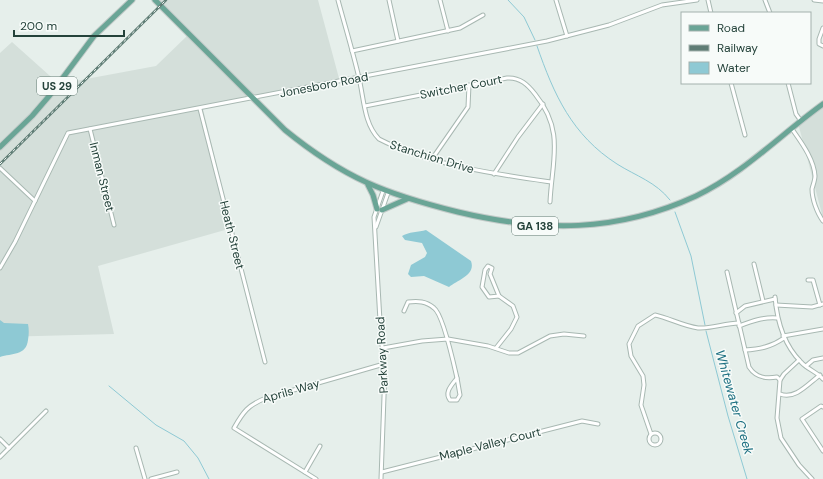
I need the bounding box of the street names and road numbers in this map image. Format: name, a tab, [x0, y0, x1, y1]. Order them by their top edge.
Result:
street label: Jonesboro Road	[278, 69, 370, 101]
street label: Switcher Court	[418, 71, 504, 103]
road number: US 29	[37, 77, 77, 95]
street label: Stanchion Drive	[388, 137, 476, 177]
street label: Inman Street	[86, 141, 118, 214]
street label: Heath Street	[216, 199, 248, 271]
road number: GA 138	[512, 217, 558, 235]
street label: Parkway Road	[372, 316, 392, 394]
street label: Aprils Way	[261, 375, 322, 407]
street label: Maple Valley Court	[437, 424, 543, 464]

